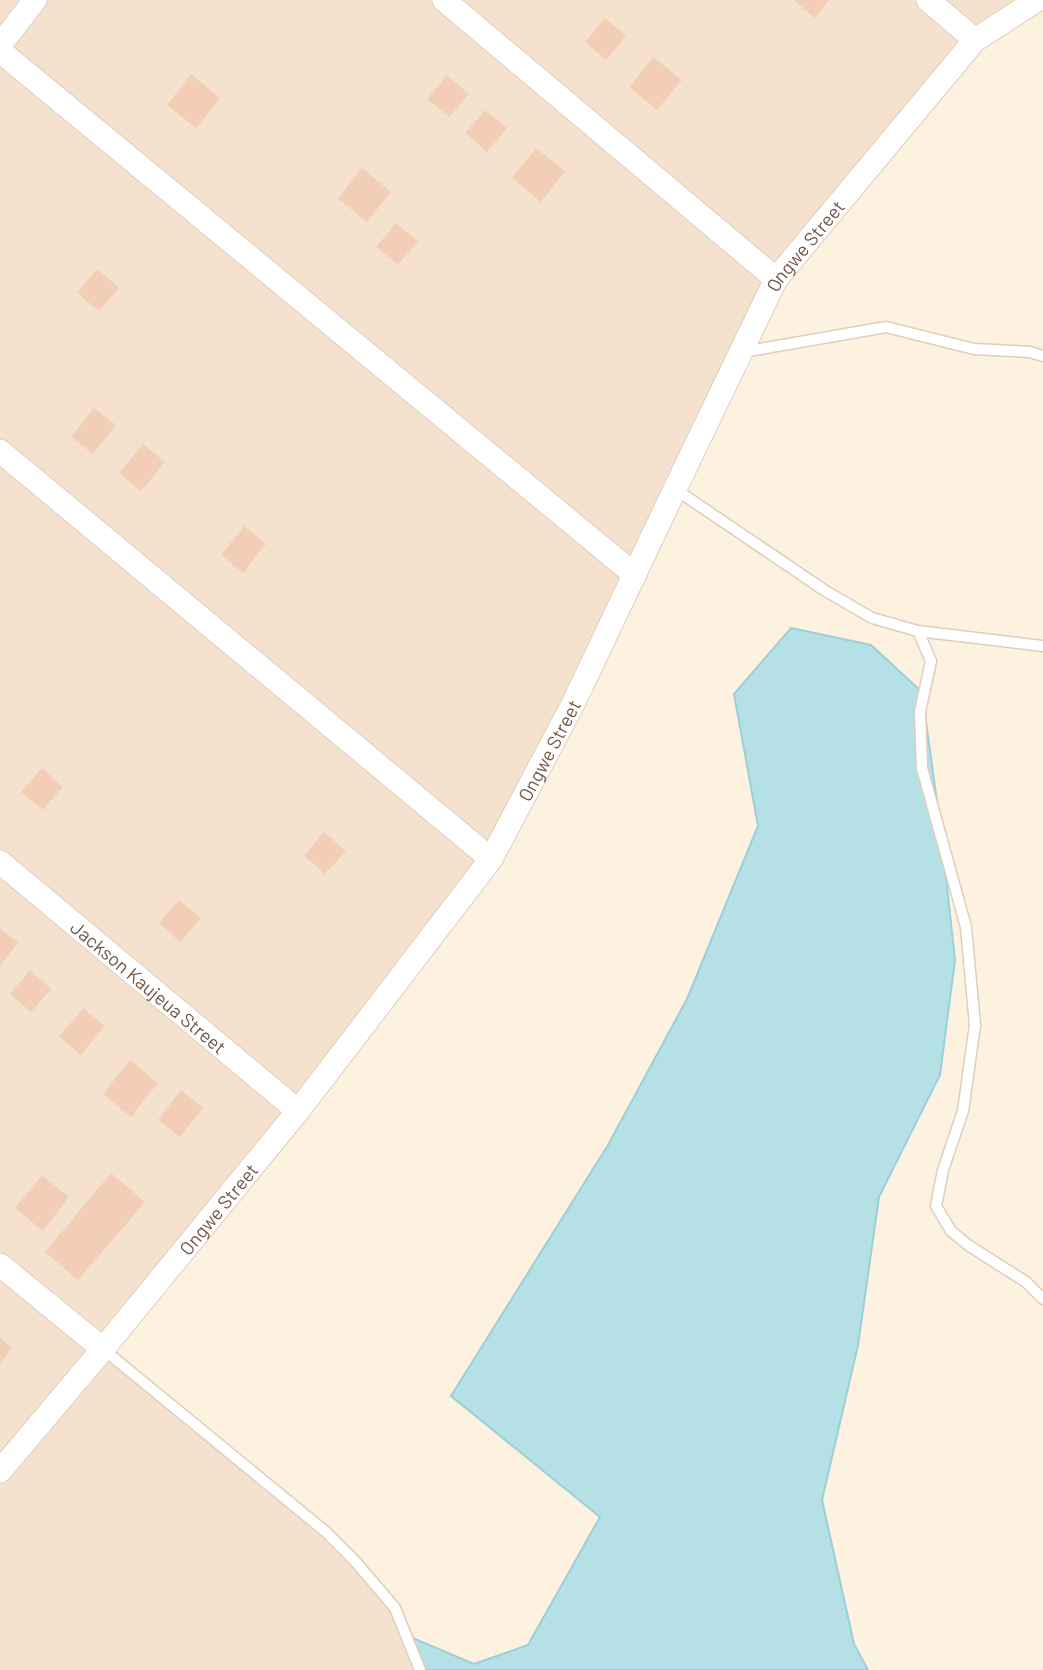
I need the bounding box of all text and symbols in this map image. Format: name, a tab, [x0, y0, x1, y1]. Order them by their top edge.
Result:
street label: Ongwe Street	[760, 195, 849, 295]
street label: Ongwe Street	[512, 695, 585, 805]
street label: Jackson Kaujeua Street	[66, 915, 231, 1058]
street label: Ongwe Street	[174, 1158, 262, 1259]

